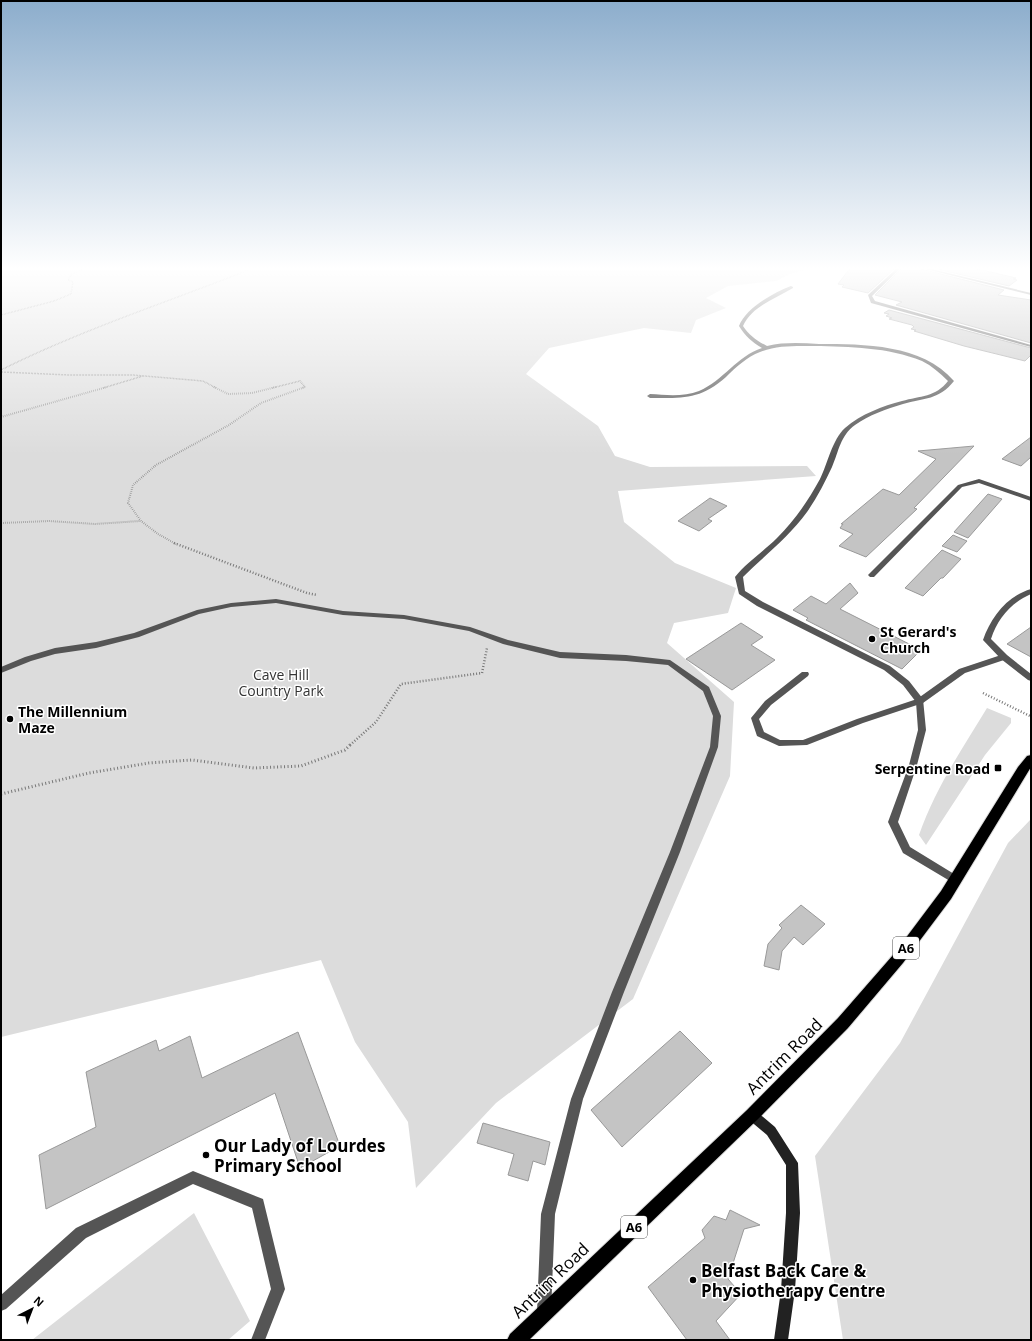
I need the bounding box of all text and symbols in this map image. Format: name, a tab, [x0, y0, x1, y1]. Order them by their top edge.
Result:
place label: St Gerard's Church	[880, 622, 957, 657]
marker: St Gerard's Church	[867, 634, 877, 644]
park label: Cave Hill Country Park	[238, 665, 324, 700]
place label: The Millennium Maze	[18, 702, 127, 737]
marker: The Millennium Maze	[5, 714, 15, 724]
place label: Serpentine Road	[875, 759, 990, 778]
marker: Serpentine Road	[993, 763, 1003, 773]
road number: A6	[893, 937, 919, 959]
street label: Antrim Road	[741, 1013, 827, 1099]
place label: Our Lady of Lourdes Primary School	[214, 1134, 385, 1177]
marker: Our Lady of Lourdes Primary School	[201, 1150, 211, 1160]
road number: A6	[621, 1216, 647, 1238]
street label: Antrim Road	[506, 1237, 594, 1323]
place label: Belfast Back Care & Physiotherapy Centre	[701, 1259, 885, 1302]
marker: Belfast Back Care & Physiotherapy Centre	[688, 1275, 698, 1285]
north arrow	[12, 1289, 52, 1329]
text: N	[31, 1293, 47, 1310]

